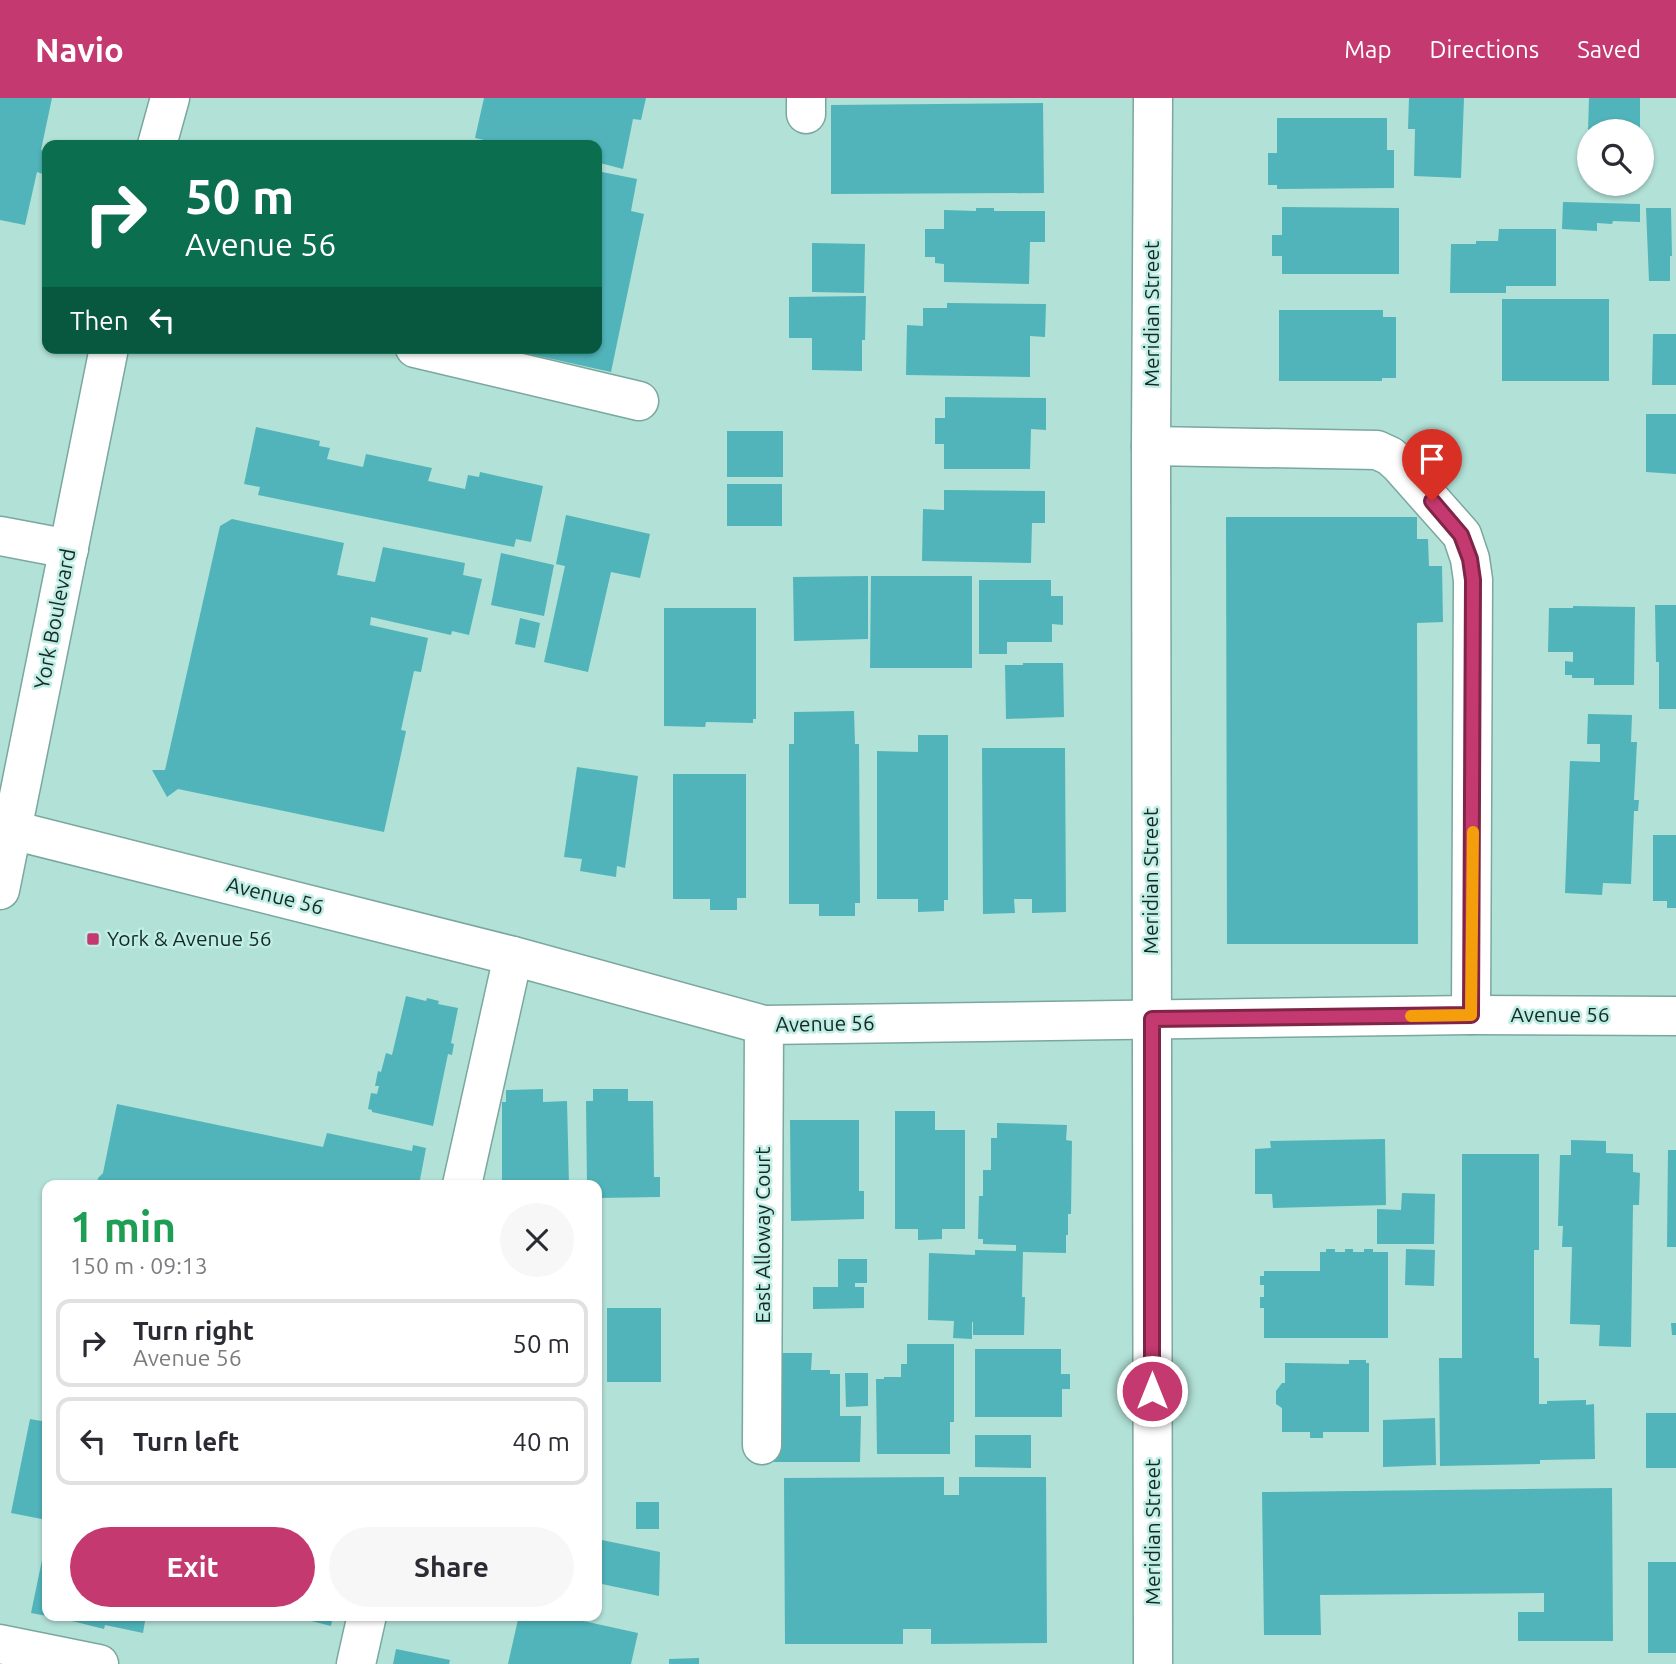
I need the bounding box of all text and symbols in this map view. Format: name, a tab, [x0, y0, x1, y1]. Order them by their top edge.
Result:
text: Navio	[35, 31, 124, 68]
text: Map	[1344, 36, 1391, 63]
text: Directions	[1429, 36, 1539, 63]
text: Saved	[1577, 36, 1641, 63]
map controls	[1577, 119, 1654, 196]
button: search	[1577, 119, 1654, 196]
icon: right	[70, 168, 161, 259]
text: 50 m	[185, 168, 294, 223]
text: Avenue 56	[185, 226, 336, 262]
street label: Meridian Street	[1139, 241, 1163, 387]
icon: left	[143, 301, 181, 339]
text: Then	[70, 306, 129, 335]
pin	[1402, 429, 1462, 501]
icon: arrive	[1413, 440, 1451, 478]
street label: York Boulevard	[29, 546, 79, 691]
street label: Meridian Street	[1138, 808, 1162, 954]
street label: Avenue 56	[224, 871, 326, 919]
place label: York & Avenue 56	[107, 926, 272, 950]
marker: York & Avenue 56	[85, 931, 101, 947]
street label: Avenue 56	[1510, 1002, 1610, 1026]
street label: Avenue 56	[775, 1010, 875, 1036]
street label: East Alloway Court	[750, 1147, 774, 1323]
text: 1 min	[70, 1203, 176, 1250]
button: close	[500, 1203, 574, 1277]
text: 150 m · 09:13	[70, 1253, 208, 1278]
text: Turn right	[133, 1316, 254, 1345]
icon: right	[74, 1324, 112, 1362]
text: 50 m	[512, 1329, 570, 1358]
text: Avenue 56	[133, 1345, 242, 1370]
position arrow	[1115, 1354, 1189, 1428]
icon: left	[74, 1422, 112, 1460]
text: Turn left	[133, 1427, 239, 1456]
text: 40 m	[512, 1427, 570, 1456]
street label: Meridian Street	[1140, 1459, 1164, 1605]
button: Exit	[70, 1527, 315, 1607]
button: Share	[329, 1527, 574, 1607]

